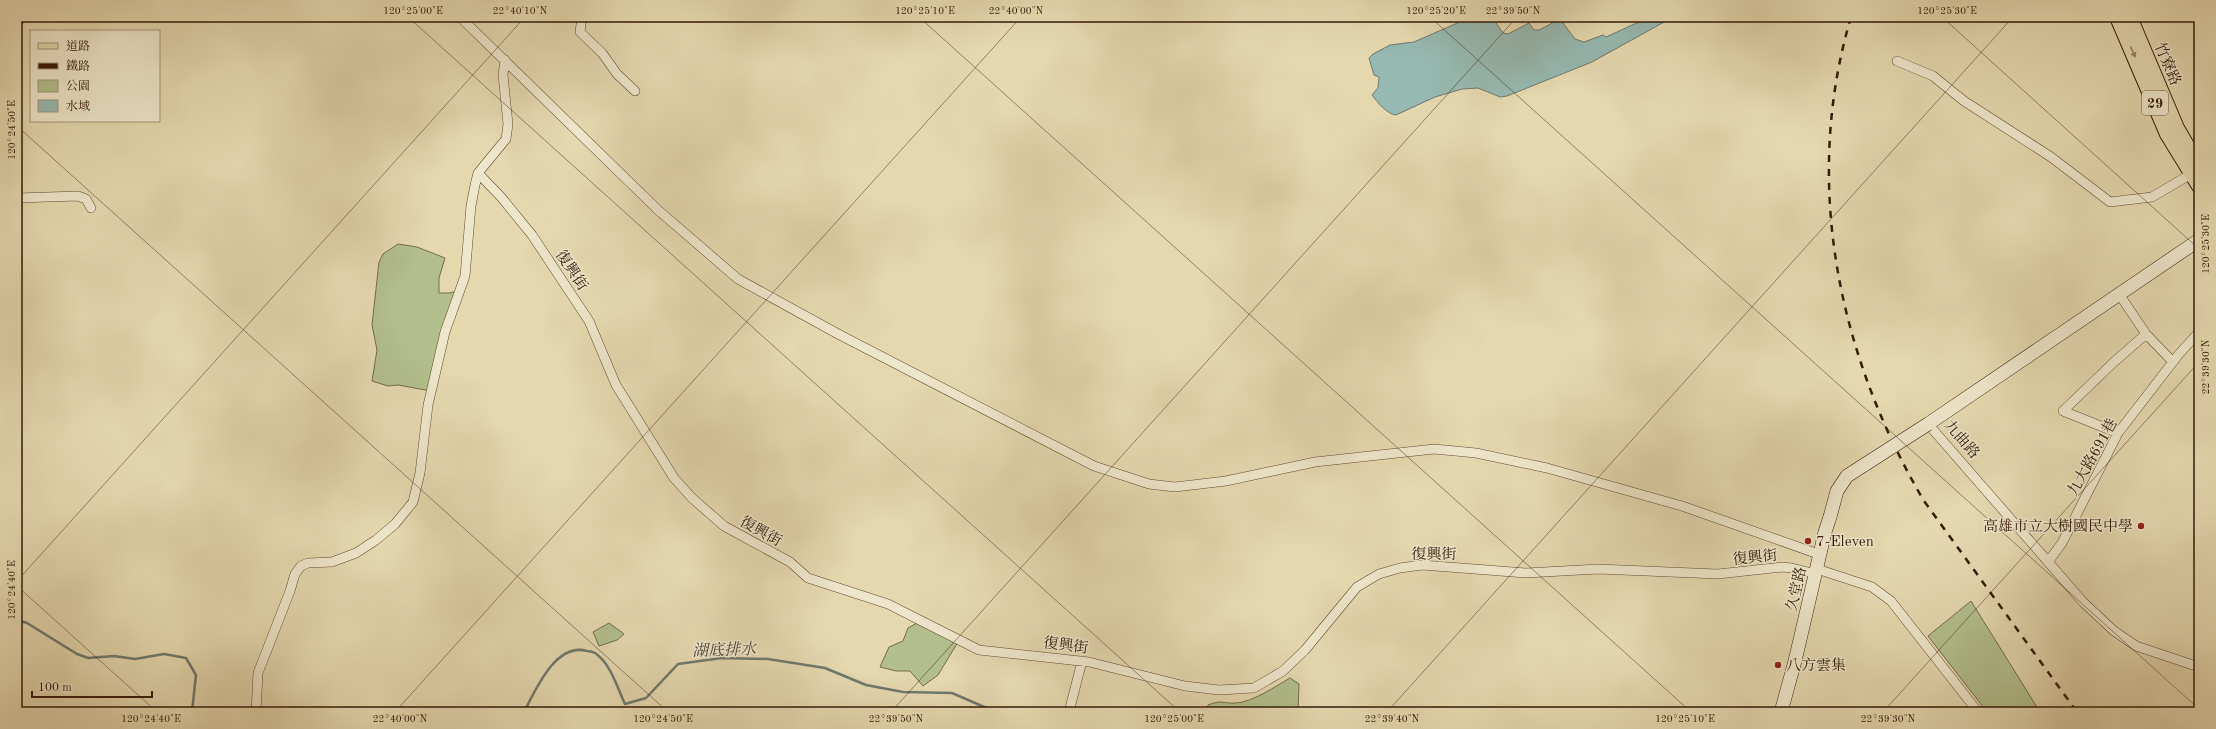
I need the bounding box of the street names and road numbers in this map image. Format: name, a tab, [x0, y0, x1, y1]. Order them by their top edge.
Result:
street label: 竹寮路	[2151, 40, 2184, 88]
road number: 29	[2142, 91, 2168, 115]
street label: 復興街	[552, 247, 591, 294]
street label: 九大路691巷	[2064, 415, 2121, 499]
street label: 九曲路	[1940, 417, 1983, 462]
street label: 復興街	[737, 513, 785, 550]
street label: 復興街	[1411, 546, 1457, 563]
street label: 復興街	[1732, 547, 1778, 568]
street label: 久堂路	[1783, 565, 1810, 613]
street label: 復興街	[1043, 634, 1089, 657]

